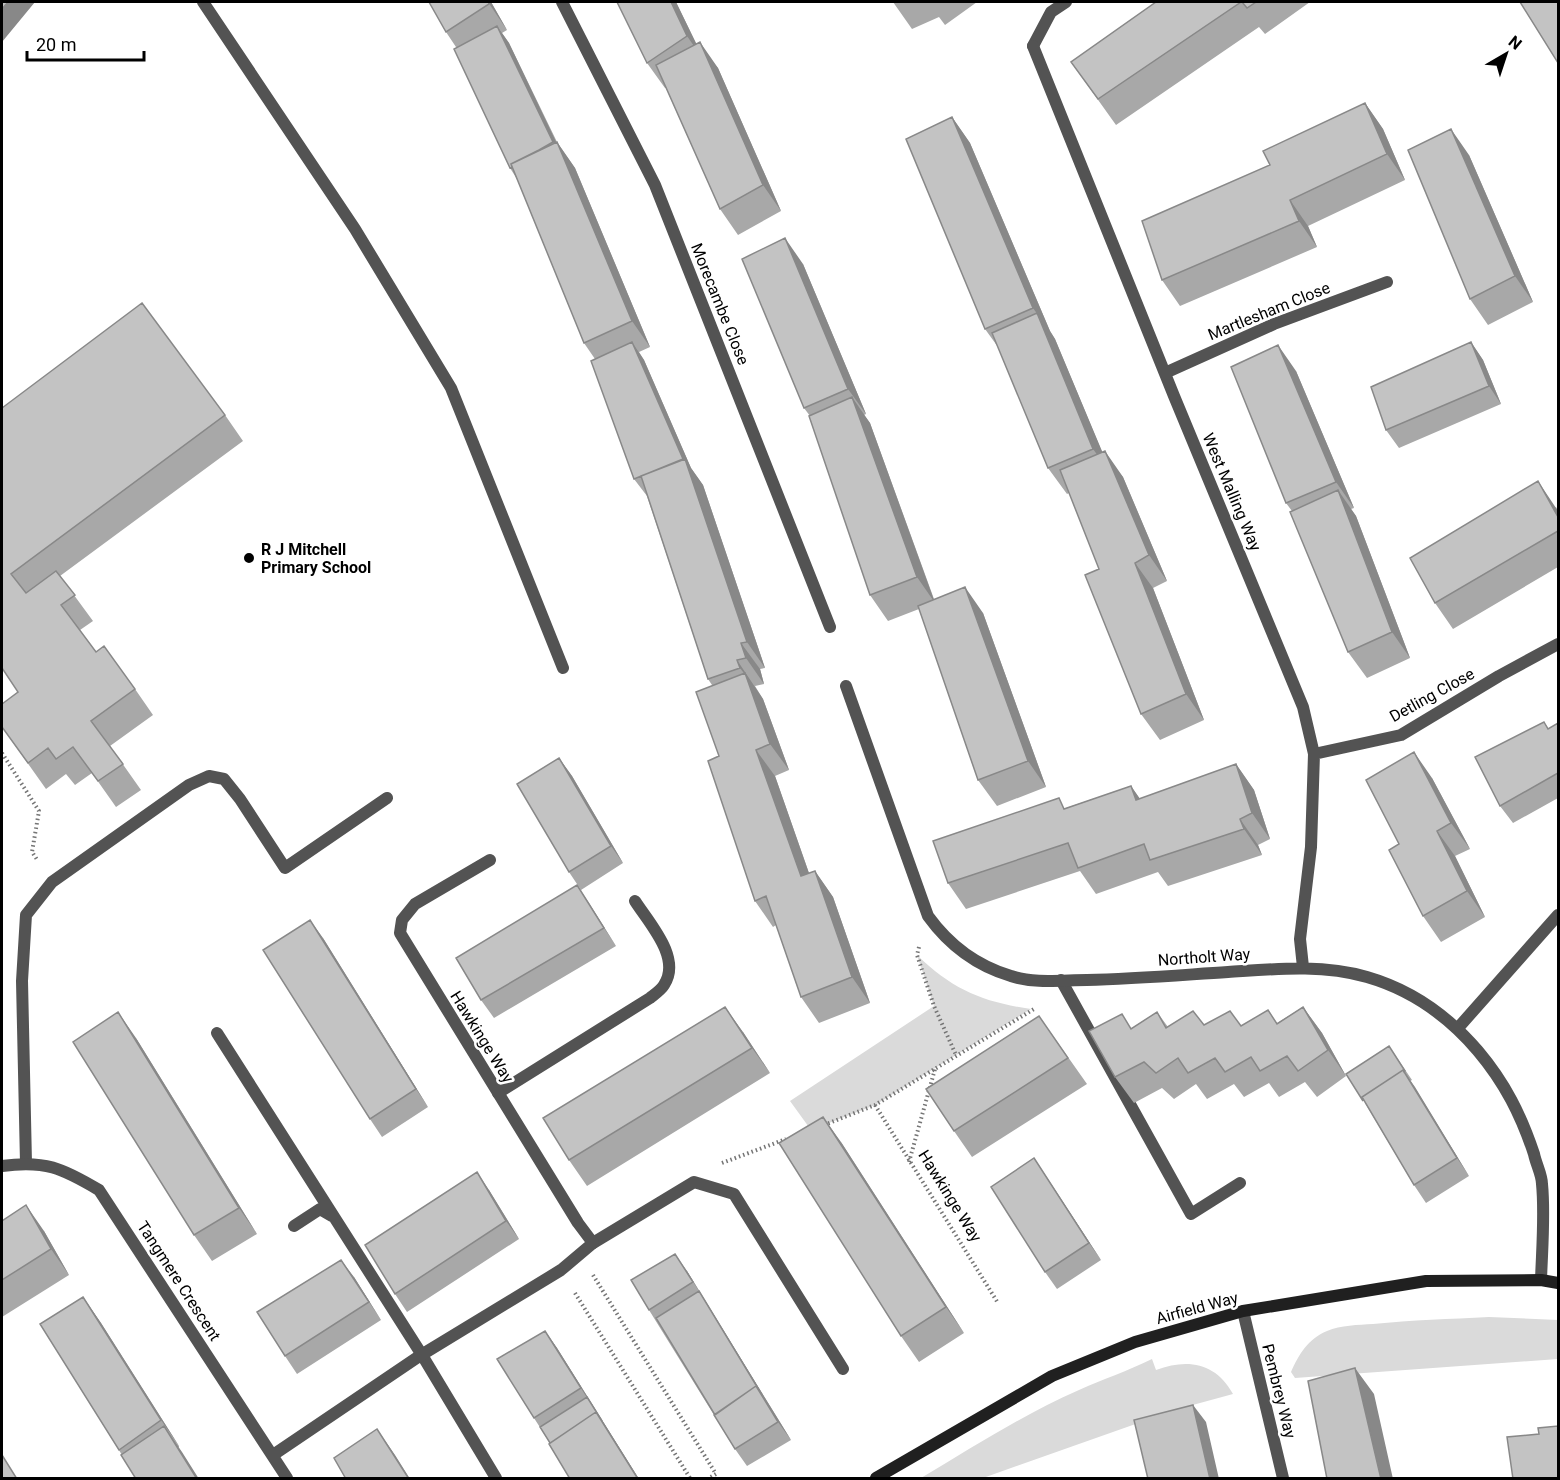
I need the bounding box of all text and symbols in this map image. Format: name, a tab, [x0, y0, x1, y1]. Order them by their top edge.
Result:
scale bar	[27, 24, 144, 62]
north arrow	[1476, 24, 1536, 84]
text: N	[1505, 32, 1525, 54]
text: 20 m	[36, 34, 76, 55]
street label: Morecambe Close	[687, 240, 753, 368]
street label: Martlesham Close	[1205, 278, 1333, 344]
street label: West Malling Way	[1199, 430, 1266, 554]
place label: R J Mitchell Primary School	[261, 540, 371, 577]
marker: R J Mitchell Primary School	[242, 551, 256, 565]
street label: Detling Close	[1386, 664, 1478, 726]
street label: Northolt Way	[1157, 944, 1251, 970]
street label: Hawkinge Way	[446, 988, 518, 1087]
street label: Hawkinge Way	[914, 1147, 986, 1246]
street label: Tangmere Crescent	[133, 1218, 225, 1344]
street label: Airfield Way	[1154, 1288, 1240, 1328]
street label: Pembrey Way	[1258, 1342, 1300, 1441]

